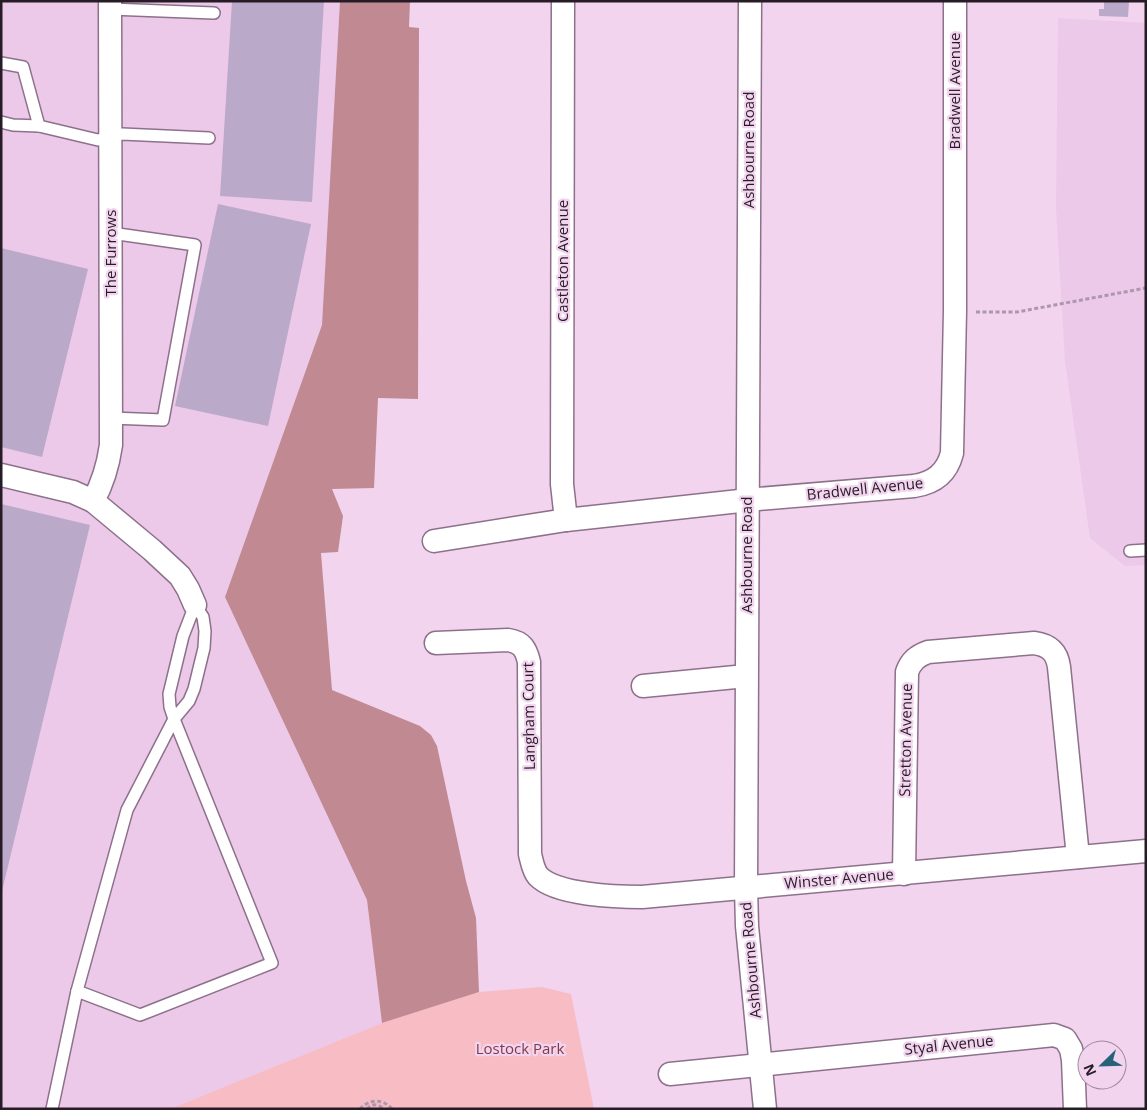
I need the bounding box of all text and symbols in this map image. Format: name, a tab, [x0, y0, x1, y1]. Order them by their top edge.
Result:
street label: Bradwell Avenue	[944, 32, 964, 150]
street label: Ashbourne Road	[738, 92, 758, 208]
street label: Castleton Avenue	[552, 200, 572, 322]
street label: The Furrows	[100, 210, 120, 296]
street label: Bradwell Avenue	[806, 472, 924, 504]
street label: Ashbourne Road	[736, 497, 756, 613]
street label: Langham Court	[517, 662, 539, 770]
street label: Stretton Avenue	[894, 683, 916, 797]
street label: Winster Avenue	[783, 863, 895, 893]
street label: Ashbourne Road	[735, 901, 765, 1019]
street label: Styal Avenue	[903, 1029, 994, 1059]
park label: Lostock Park	[476, 1038, 564, 1058]
north arrow	[1077, 1040, 1127, 1090]
text: N	[1079, 1061, 1101, 1079]

